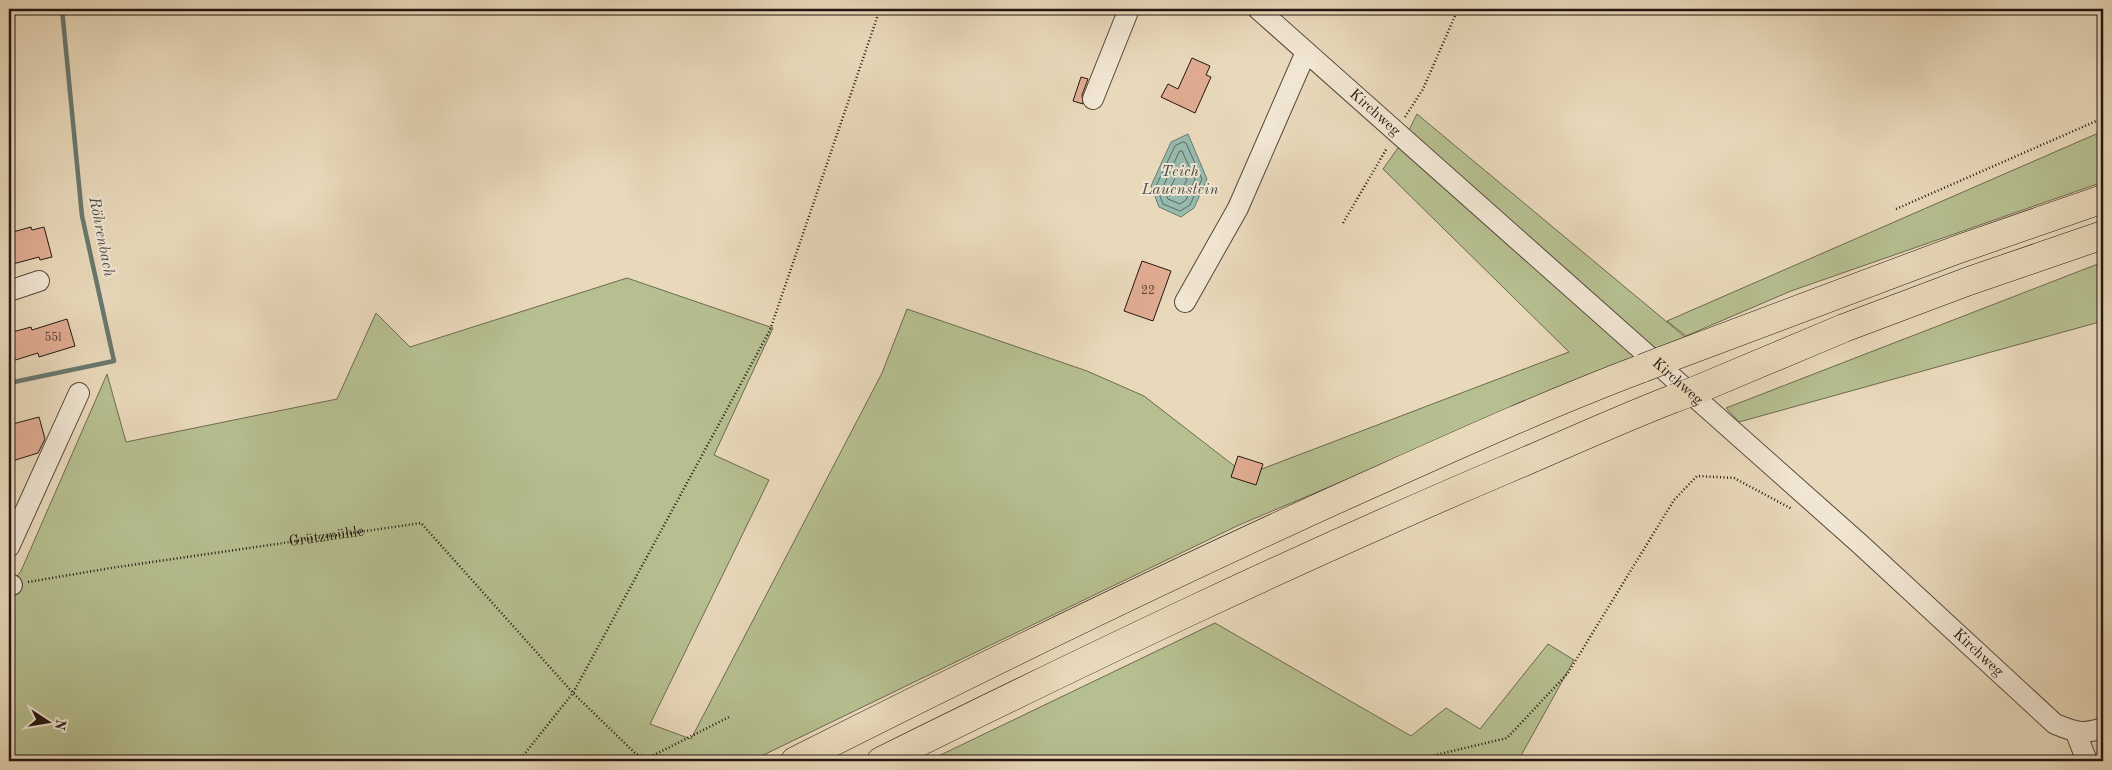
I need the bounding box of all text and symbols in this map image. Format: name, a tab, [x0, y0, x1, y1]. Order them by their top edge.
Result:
street label: Kirchweg	[1346, 86, 1403, 139]
water label: Teich Lauenstein	[1140, 164, 1219, 198]
water label: Röhrenbach	[85, 195, 117, 278]
house number: 22	[1141, 285, 1155, 297]
house number: 55l	[44, 331, 62, 344]
street label: Kirchweg	[1649, 355, 1706, 408]
street label: Grützmühle	[288, 524, 365, 550]
street label: Kirchweg	[1950, 626, 2006, 680]
north arrow	[22, 698, 72, 748]
text: N	[52, 718, 68, 731]

